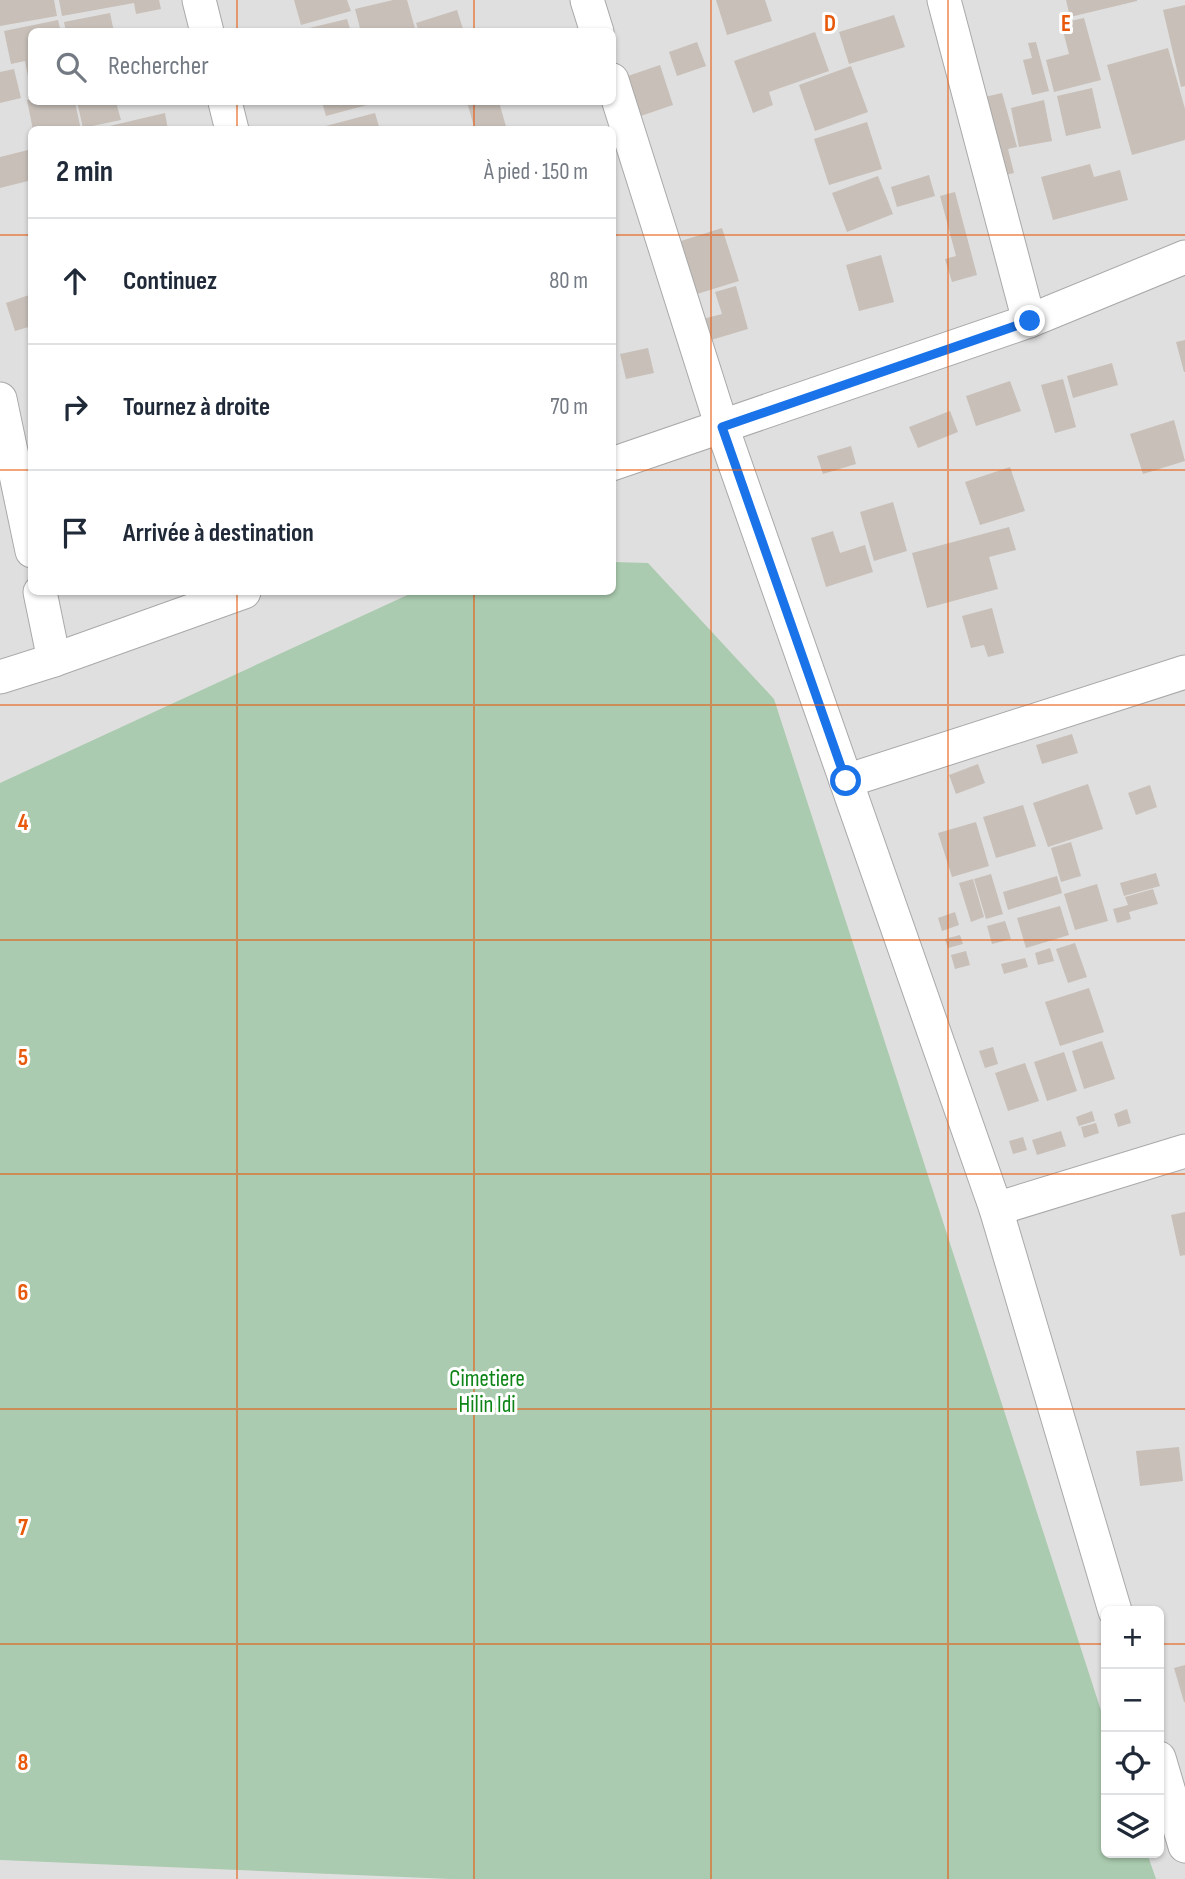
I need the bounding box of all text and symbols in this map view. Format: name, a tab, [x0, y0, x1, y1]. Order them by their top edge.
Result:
text: D	[824, 10, 836, 38]
text: E	[1061, 10, 1071, 38]
search box	[28, 28, 616, 105]
icon: search	[52, 48, 90, 86]
text: Rechercher	[108, 51, 209, 82]
text: 2 min	[56, 154, 113, 190]
text: À pied · 150 m	[484, 158, 588, 186]
icon: ahead	[56, 262, 94, 300]
text: Continuez	[123, 266, 217, 297]
text: 80 m	[549, 267, 588, 295]
route end	[1014, 305, 1045, 336]
icon: right	[56, 388, 94, 426]
text: Tournez à droite	[123, 392, 270, 423]
text: 70 m	[550, 393, 588, 421]
icon: arrive	[56, 514, 94, 552]
text: Arrivée à destination	[123, 518, 314, 549]
route start	[830, 765, 861, 796]
text: 4	[18, 809, 29, 837]
text: 5	[18, 1044, 28, 1072]
text: 6	[18, 1279, 28, 1307]
park label: Cimetiere Hilin Idi	[449, 1365, 525, 1419]
text: 7	[18, 1514, 28, 1542]
map controls	[1101, 1606, 1164, 1858]
button: +	[1101, 1606, 1164, 1669]
button: −	[1101, 1669, 1164, 1732]
button: locate	[1101, 1732, 1164, 1795]
text: 8	[18, 1749, 29, 1777]
button: layers	[1101, 1795, 1164, 1858]

